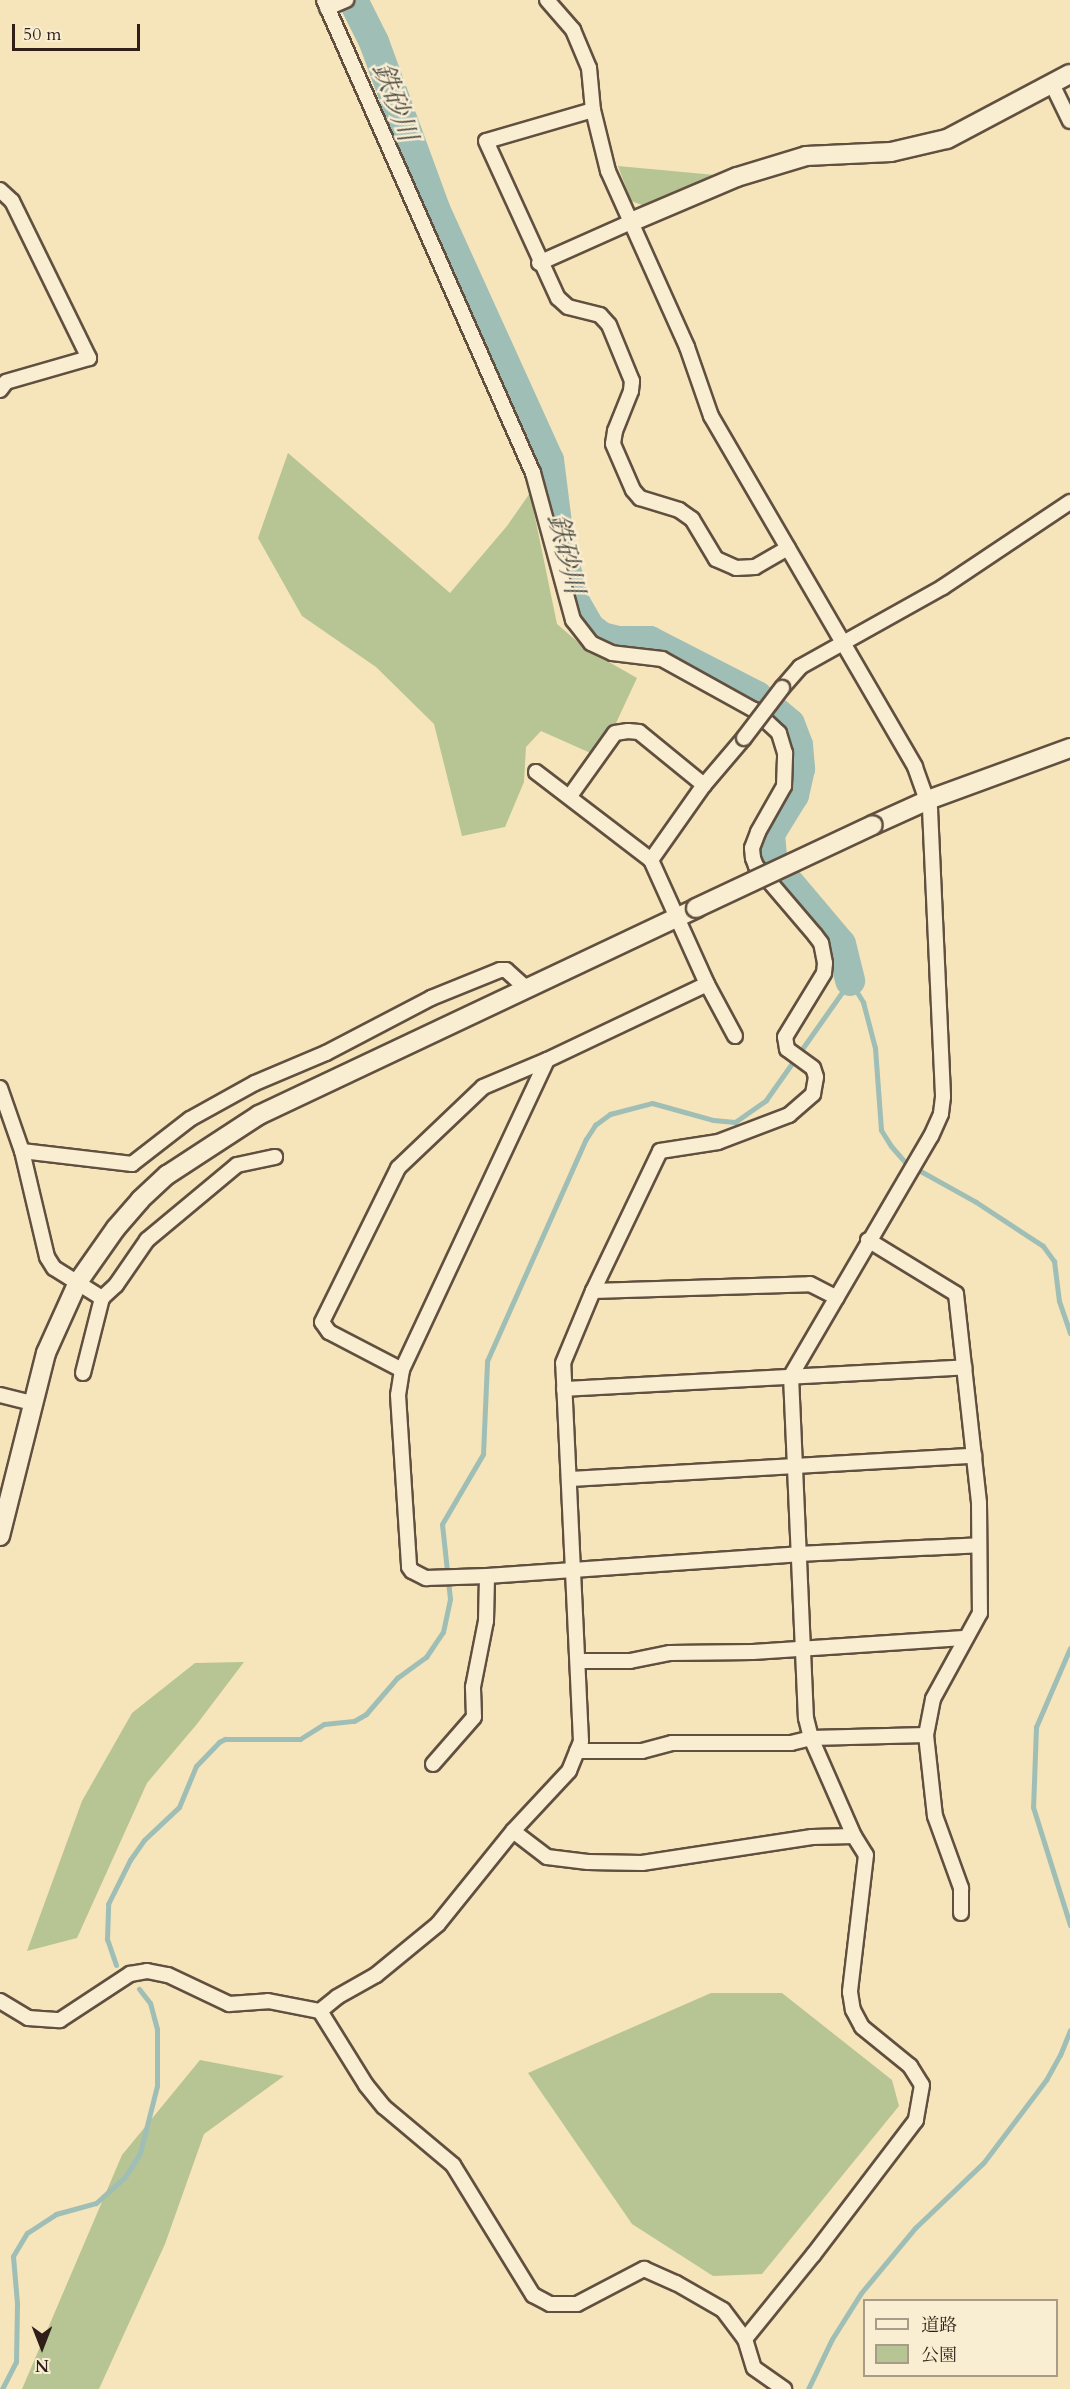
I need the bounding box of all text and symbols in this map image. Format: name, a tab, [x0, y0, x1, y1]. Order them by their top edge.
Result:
scale bar	[15, 12, 142, 50]
text: 50 m	[23, 22, 62, 47]
water label: 鉄砂川	[366, 58, 424, 146]
water label: 鉄砂川	[541, 511, 591, 597]
legend	[863, 2299, 1058, 2377]
text: 道路	[921, 2313, 957, 2338]
north arrow	[12, 2317, 72, 2377]
text: 公園	[921, 2343, 957, 2368]
text: N	[35, 2354, 49, 2376]

